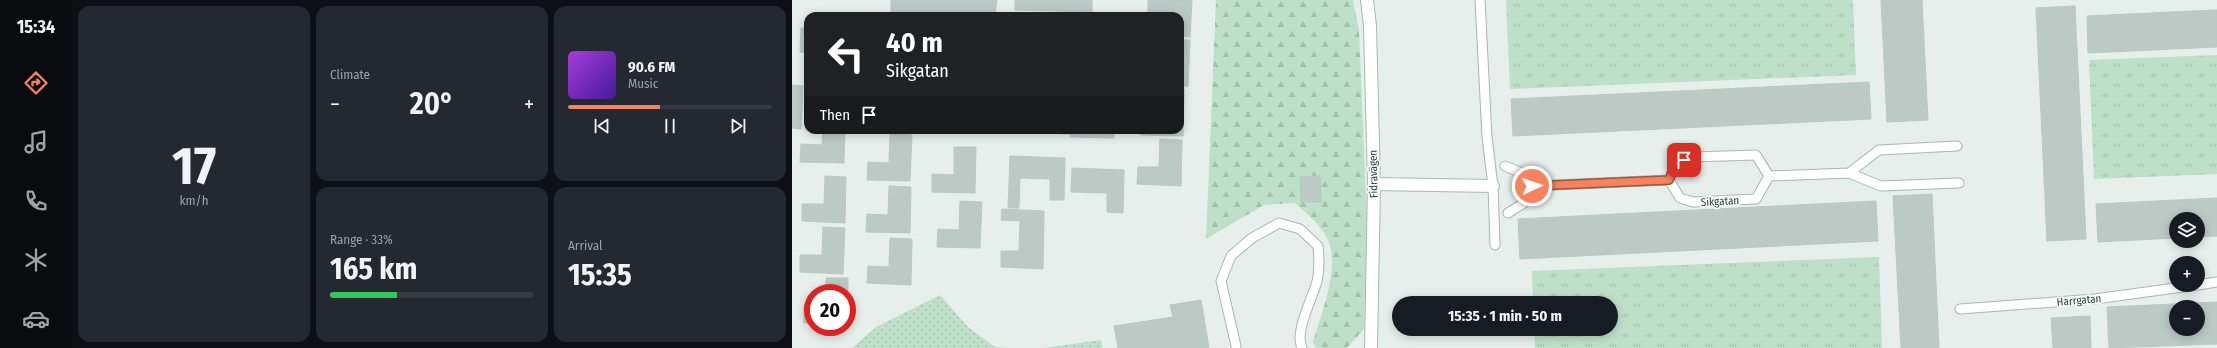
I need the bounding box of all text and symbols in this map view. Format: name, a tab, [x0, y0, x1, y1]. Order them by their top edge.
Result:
text: 15:34	[17, 16, 55, 38]
text: 40 m	[886, 26, 943, 59]
icon: left	[820, 28, 872, 80]
text: 90.6 FM	[628, 58, 675, 76]
text: Sikgatan	[886, 60, 949, 82]
text: Climate	[330, 67, 370, 82]
icon: directions	[22, 69, 50, 97]
text: Music	[628, 76, 658, 91]
text: 20°	[410, 86, 454, 122]
text: −	[330, 91, 340, 118]
text: +	[524, 91, 534, 118]
icon: arrive	[858, 104, 880, 126]
text: Then	[820, 106, 850, 124]
icon: previous	[591, 115, 613, 137]
icon: pause	[659, 115, 681, 137]
icon: next	[727, 115, 749, 137]
icon: music	[22, 128, 50, 156]
text: 17	[172, 135, 216, 198]
pin	[1667, 143, 1701, 177]
icon: arrive	[1673, 149, 1695, 171]
street label: Fidravägen	[1367, 150, 1380, 198]
position arrow	[1511, 165, 1553, 207]
icon: phone	[22, 187, 50, 215]
text: km/h	[180, 193, 209, 208]
street label: Sikgatan	[1701, 194, 1740, 209]
map controls	[2169, 212, 2205, 336]
button: layers	[2169, 212, 2205, 248]
text: Range · 33%	[330, 232, 393, 247]
text: Arrival	[568, 238, 602, 253]
icon: climate	[22, 246, 50, 274]
text: 165 km	[330, 251, 417, 287]
button: +	[2169, 256, 2205, 292]
text: 15:35	[568, 257, 632, 293]
speed limit sign: 20	[804, 284, 856, 336]
street label: Harrgatan	[2056, 292, 2102, 309]
button: −	[2169, 300, 2205, 336]
icon: car	[22, 305, 50, 333]
text: 15:35 · 1 min · 50 m	[1448, 307, 1562, 325]

